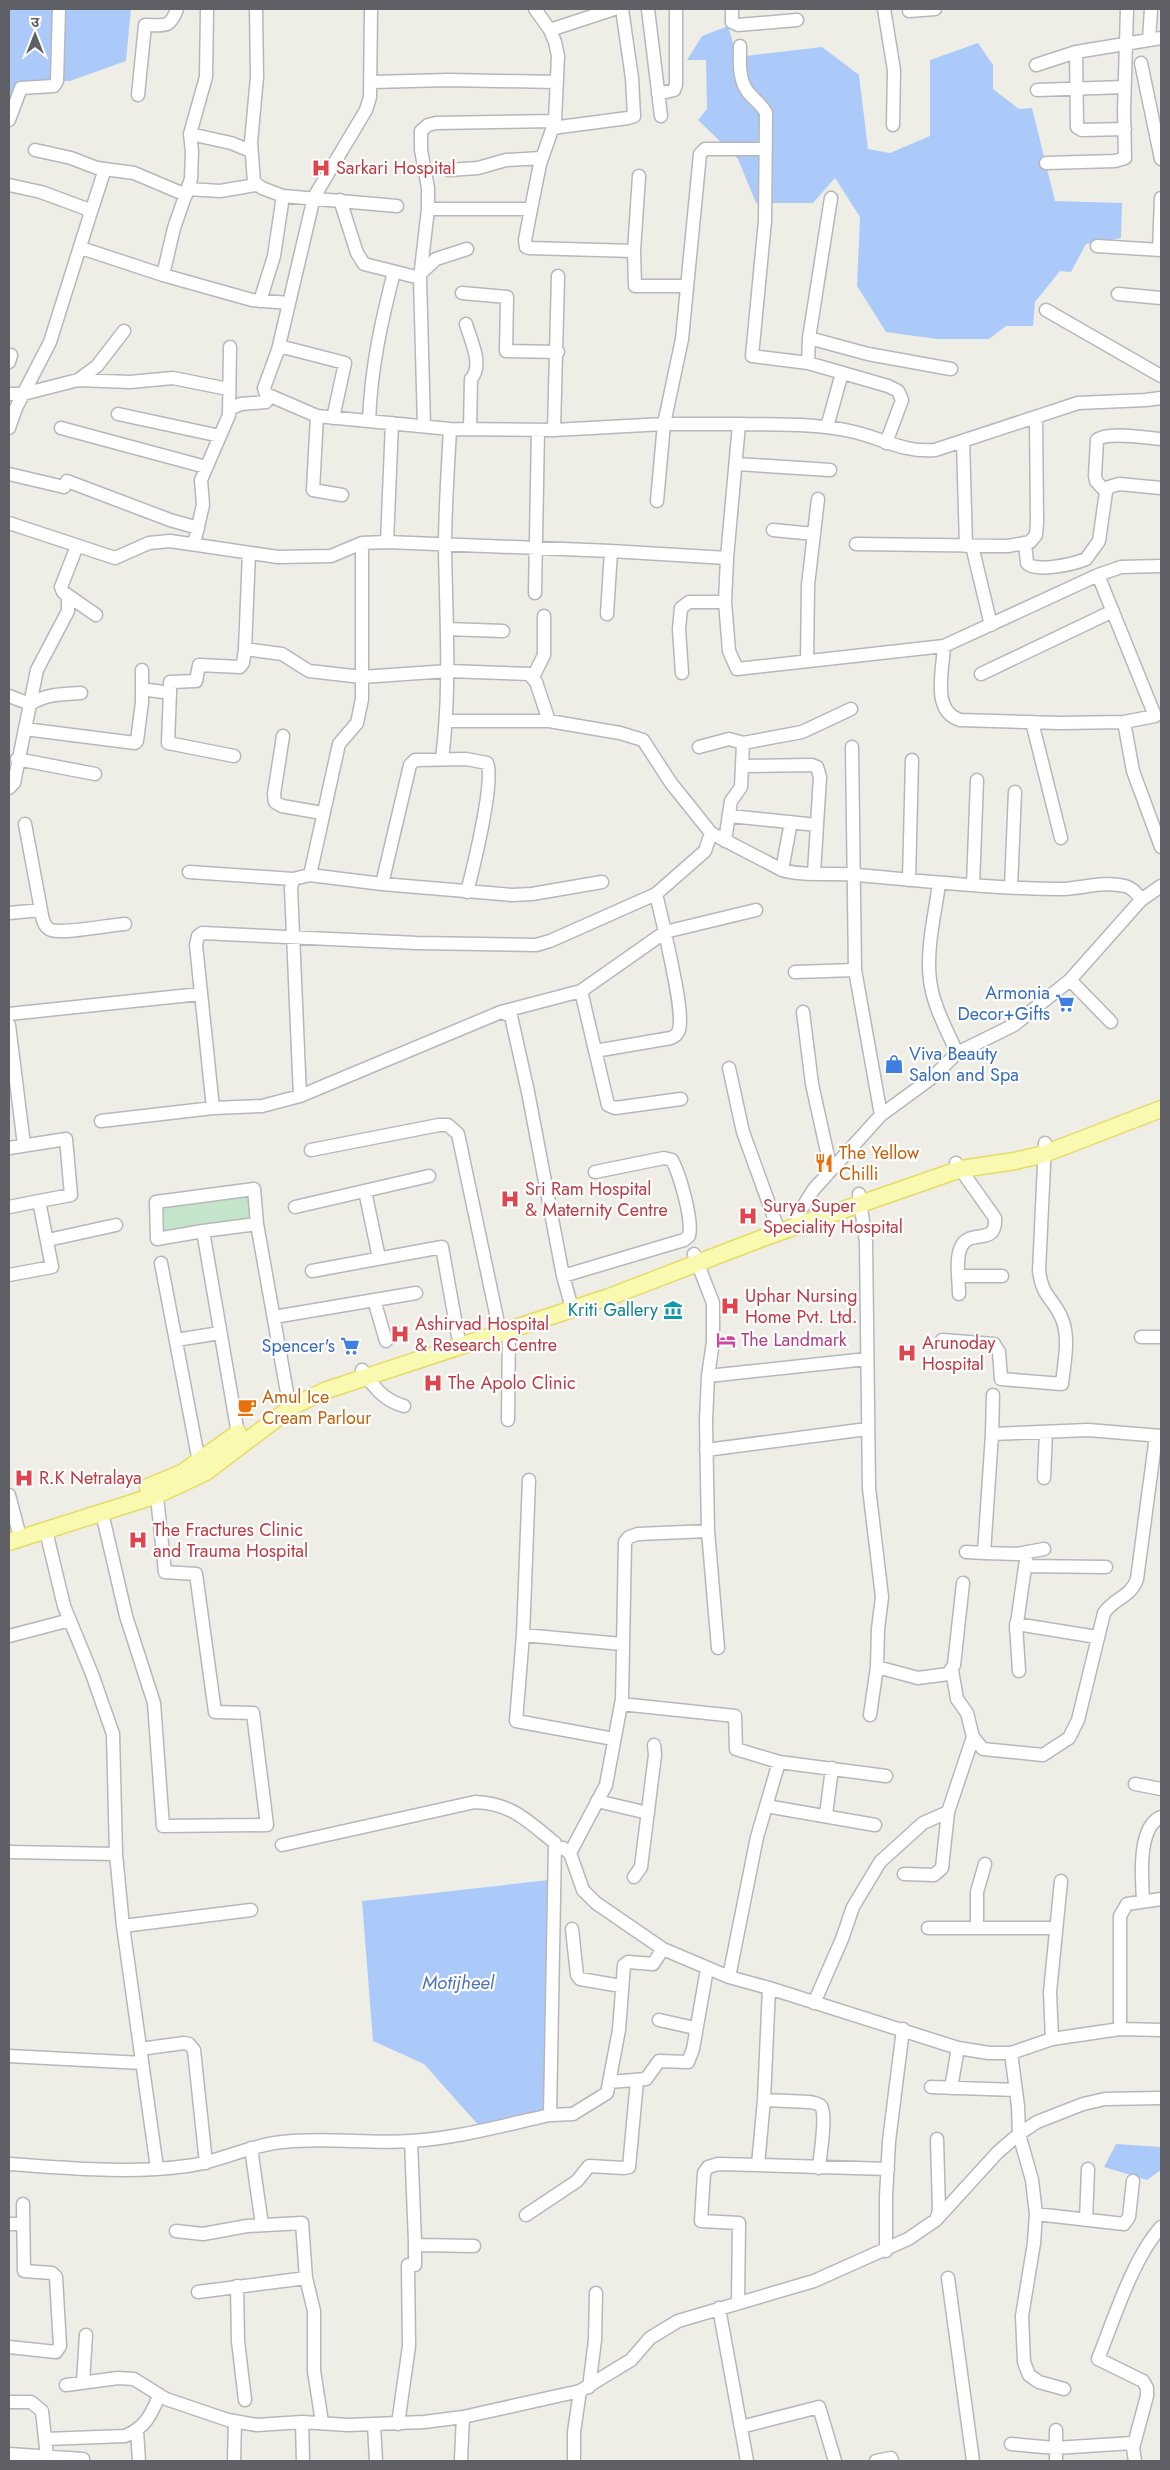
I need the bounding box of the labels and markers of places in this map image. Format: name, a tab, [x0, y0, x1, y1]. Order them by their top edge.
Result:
place label: Sarkari Hospital	[336, 155, 456, 181]
hospital icon: Sarkari Hospital	[310, 157, 332, 179]
place label: Armonia Decor+Gifts	[957, 980, 1050, 1027]
supermarket icon: Armonia Decor+Gifts	[1054, 992, 1076, 1014]
place label: Viva Beauty Salon and Spa	[909, 1041, 1019, 1088]
shop icon: Viva Beauty Salon and Spa	[883, 1053, 905, 1075]
place label: The Yellow Chilli	[839, 1140, 920, 1187]
restaurant icon: The Yellow Chilli	[813, 1152, 835, 1174]
place label: Sri Ram Hospital & Maternity Centre	[525, 1176, 668, 1223]
hospital icon: Sri Ram Hospital & Maternity Centre	[499, 1188, 521, 1210]
place label: Surya Super Speciality Hospital	[763, 1193, 903, 1240]
hospital icon: Surya Super Speciality Hospital	[737, 1205, 759, 1227]
place label: Uphar Nursing Home Pvt. Ltd.	[745, 1283, 857, 1330]
hospital icon: Uphar Nursing Home Pvt. Ltd.	[719, 1295, 741, 1317]
place label: Kriti Gallery	[568, 1297, 658, 1323]
museum icon: Kriti Gallery	[662, 1299, 684, 1321]
place label: Ashirvad Hospital & Research Centre	[415, 1311, 557, 1358]
hospital icon: Ashirvad Hospital & Research Centre	[389, 1323, 411, 1345]
place label: The Landmark	[741, 1327, 847, 1353]
hotel icon: The Landmark	[715, 1329, 737, 1351]
place label: Arunoday Hospital	[922, 1330, 996, 1377]
place label: Spencer's	[262, 1333, 335, 1359]
supermarket icon: Spencer's	[339, 1335, 361, 1357]
hospital icon: Arunoday Hospital	[896, 1342, 918, 1364]
place label: The Apolo Clinic	[448, 1370, 576, 1396]
hospital icon: The Apolo Clinic	[422, 1372, 444, 1394]
place label: Amul Ice Cream Parlour	[262, 1384, 372, 1431]
cafe icon: Amul Ice Cream Parlour	[236, 1396, 258, 1418]
place label: R.K Netralaya	[39, 1465, 142, 1491]
hospital icon: R.K Netralaya	[13, 1467, 35, 1489]
place label: The Fractures Clinic and Trauma Hospital	[153, 1517, 308, 1564]
hospital icon: The Fractures Clinic and Trauma Hospital	[127, 1529, 149, 1551]

